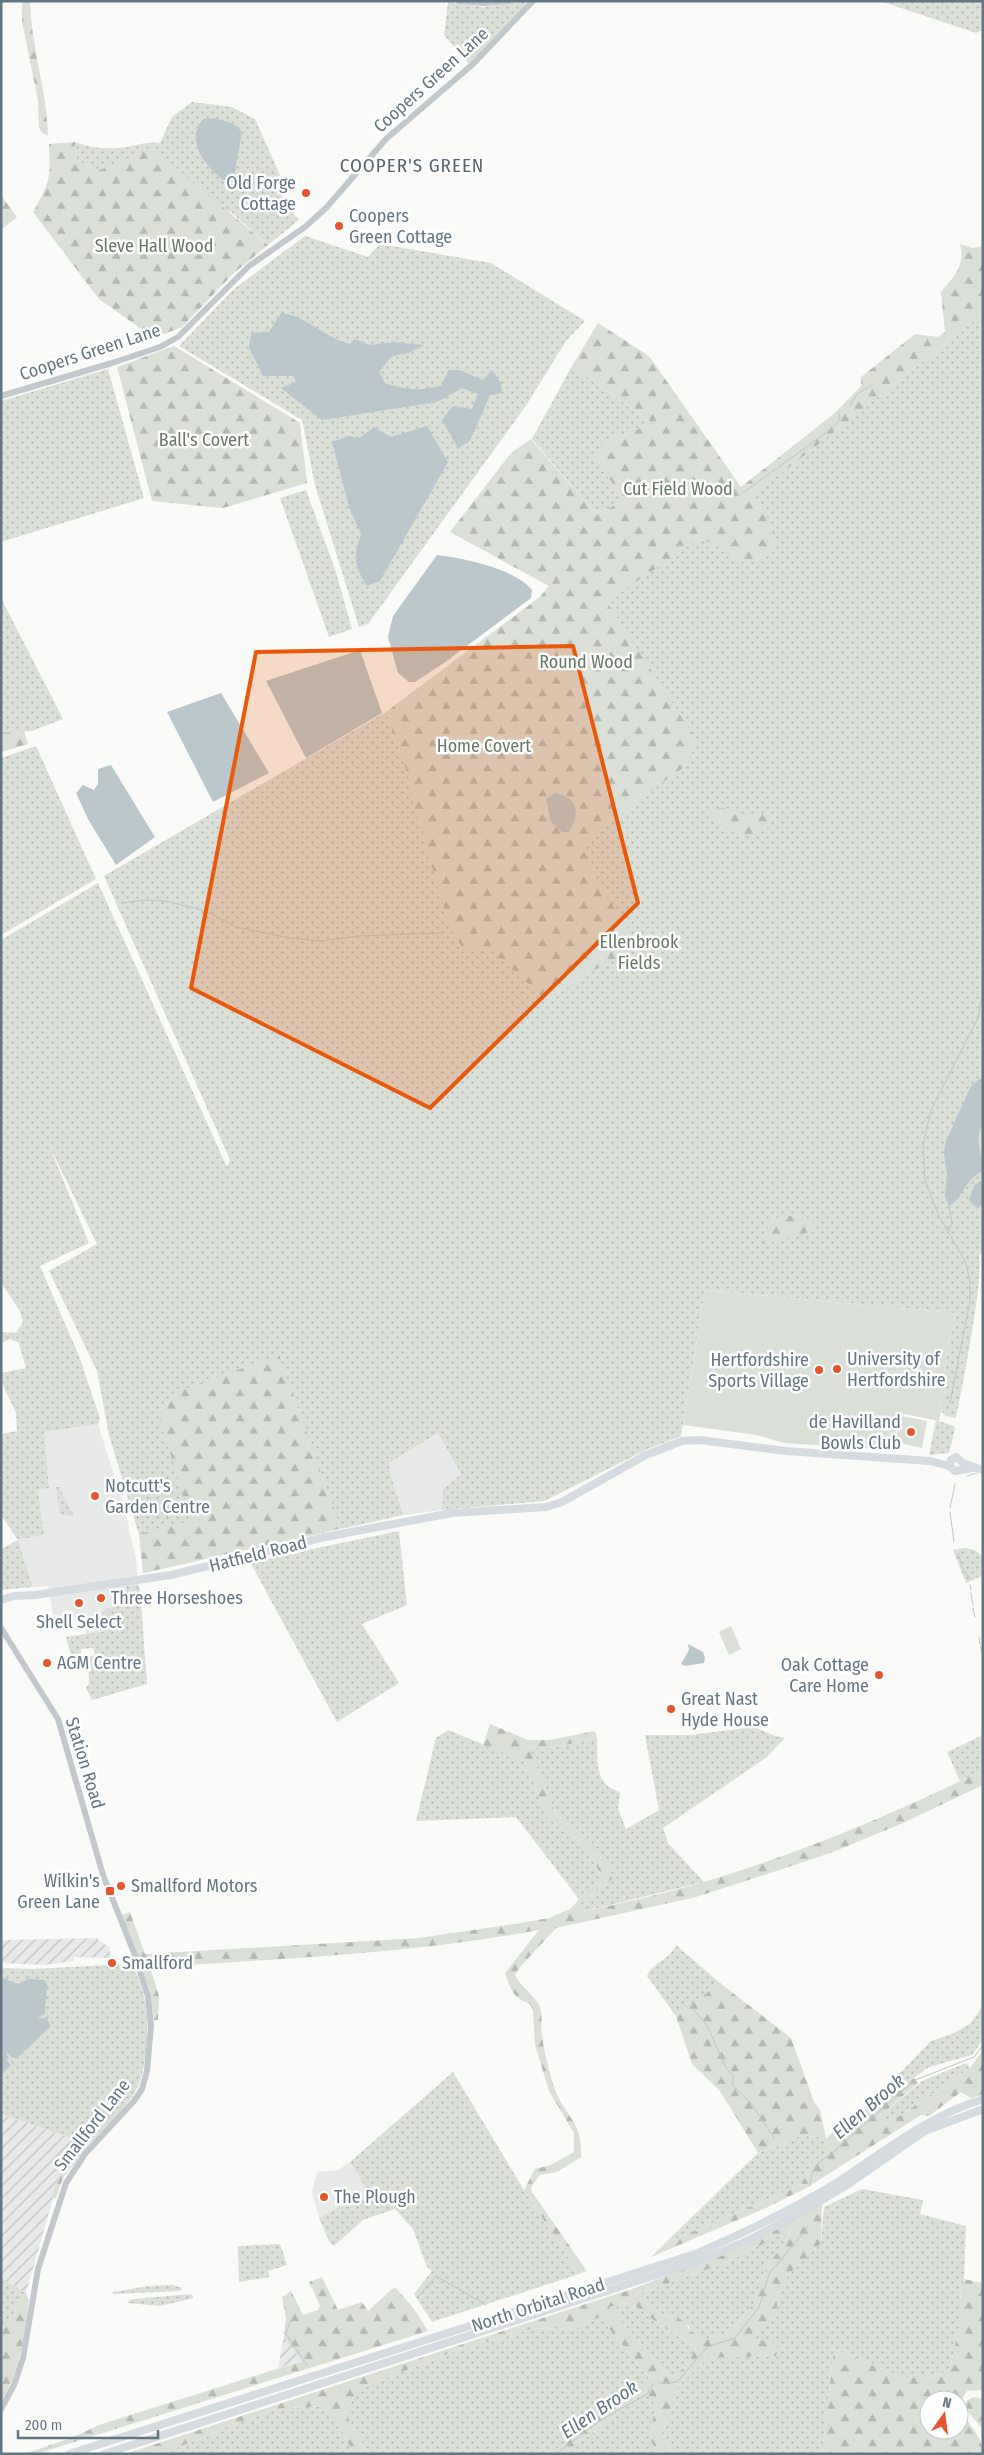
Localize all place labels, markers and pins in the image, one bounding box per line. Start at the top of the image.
place label: Old Forge Cottage [226,172,296,215]
marker: Old Forge Cottage [300,187,312,199]
place label: Coopers Green Cottage [349,205,452,248]
marker: Coopers Green Cottage [333,220,345,232]
place label: University of Hertfordshire [847,1348,946,1391]
place label: Hertfordshire Sports Village [708,1349,809,1392]
marker: University of Hertfordshire [831,1363,843,1375]
marker: Hertfordshire Sports Village [813,1364,825,1376]
place label: de Havilland Bowls Club [809,1411,901,1454]
marker: de Havilland Bowls Club [905,1426,917,1438]
place label: Notcutt's Garden Centre [105,1475,210,1518]
marker: Notcutt's Garden Centre [89,1490,101,1502]
place label: Three Horseshoes [111,1587,243,1609]
marker: Three Horseshoes [95,1592,107,1604]
marker: Shell Select [73,1597,85,1609]
place label: Shell Select [36,1611,122,1633]
place label: AGM Centre [57,1652,141,1674]
place label: Oak Cottage Care Home [781,1654,869,1697]
marker: AGM Centre [41,1657,53,1669]
marker: Oak Cottage Care Home [873,1669,885,1681]
place label: Great Nast Hyde House [681,1688,769,1731]
marker: Great Nast Hyde House [665,1703,677,1715]
place label: Wilkin's Green Lane [17,1870,100,1913]
place label: Smallford Motors [131,1875,258,1897]
marker: Smallford Motors [115,1880,127,1892]
marker: Wilkin's Green Lane [104,1885,116,1897]
place label: Smallford [122,1952,193,1974]
marker: Smallford [106,1957,118,1969]
place label: The Plough [334,2186,416,2208]
marker: The Plough [318,2191,330,2203]

